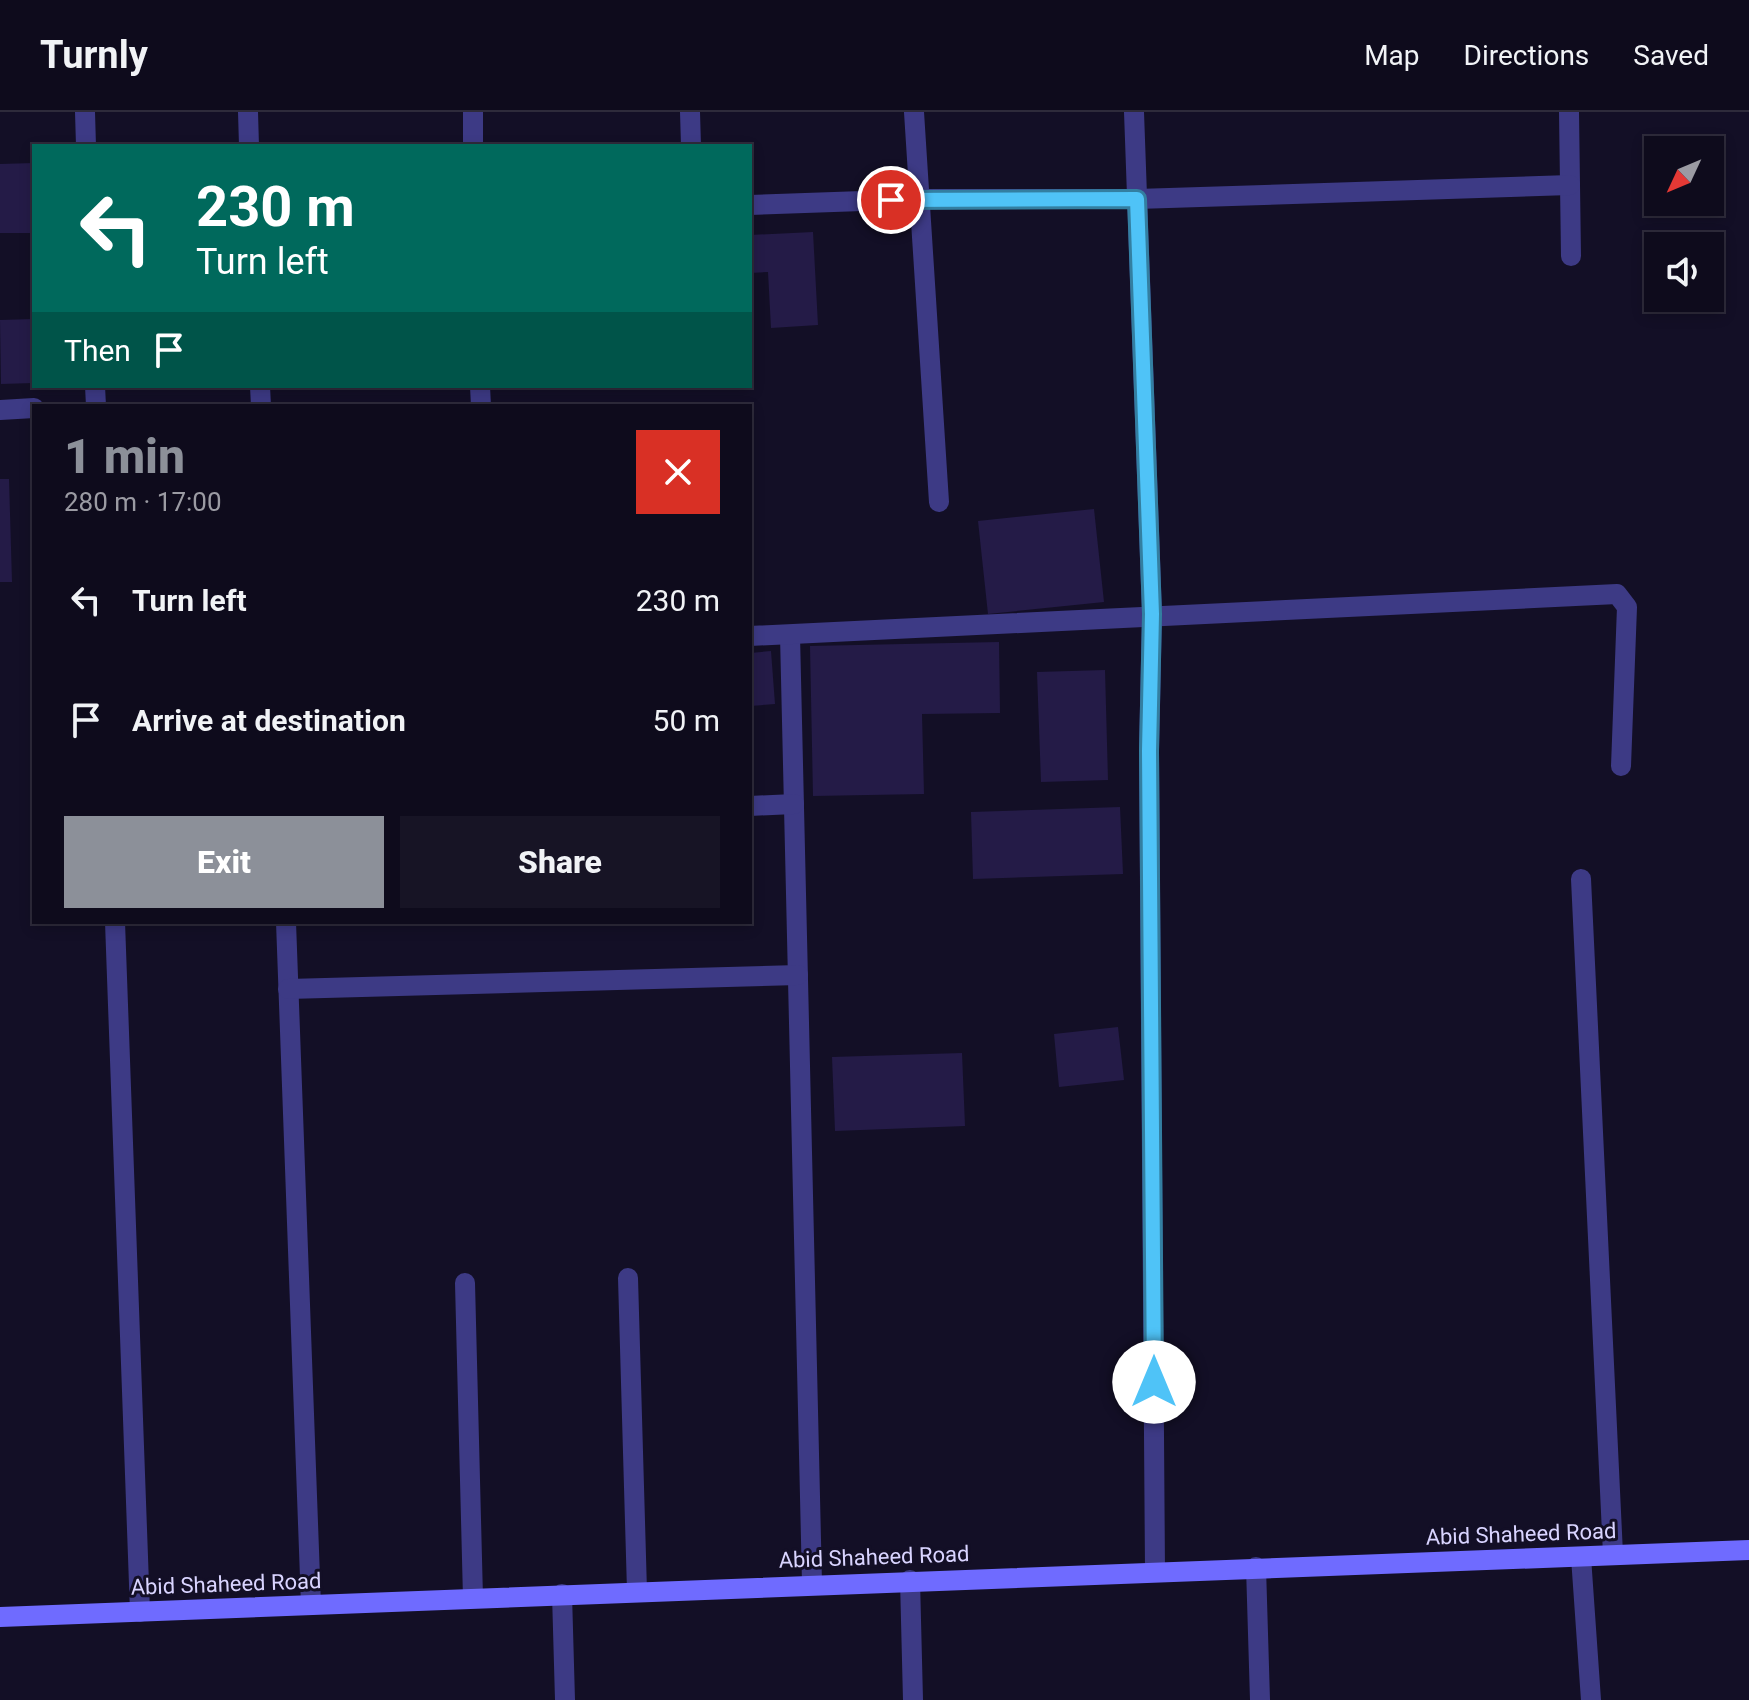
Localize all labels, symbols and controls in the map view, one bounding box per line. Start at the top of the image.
text: Turnly [40,33,148,77]
text: Map [1364,39,1420,72]
text: Directions [1464,39,1589,72]
text: Saved [1633,39,1709,72]
north arrow [1644,136,1724,216]
map controls [1644,136,1724,312]
pin [857,166,925,234]
text: 230 m [196,174,355,240]
icon: left [64,176,168,280]
icon: arrive [869,178,913,222]
button: sound [1644,232,1724,312]
text: Turn left [196,241,329,283]
icon: arrive [147,328,191,372]
text: Then [64,333,131,368]
text: 1 min [64,428,185,485]
button: close [636,430,720,514]
text: 280 m · 17:00 [64,487,222,517]
icon: left [64,578,108,622]
text: Turn left [132,583,247,618]
text: 230 m [636,583,720,618]
icon: arrive [64,698,108,742]
text: Arrive at destination [132,703,406,738]
text: 50 m [653,703,720,738]
button: Exit [64,816,384,908]
button: Share [400,816,720,908]
position arrow [1112,1340,1196,1424]
street label: Abid Shaheed Road [1425,1518,1617,1550]
street label: Abid Shaheed Road [778,1541,970,1573]
street label: Abid Shaheed Road [130,1568,322,1600]

